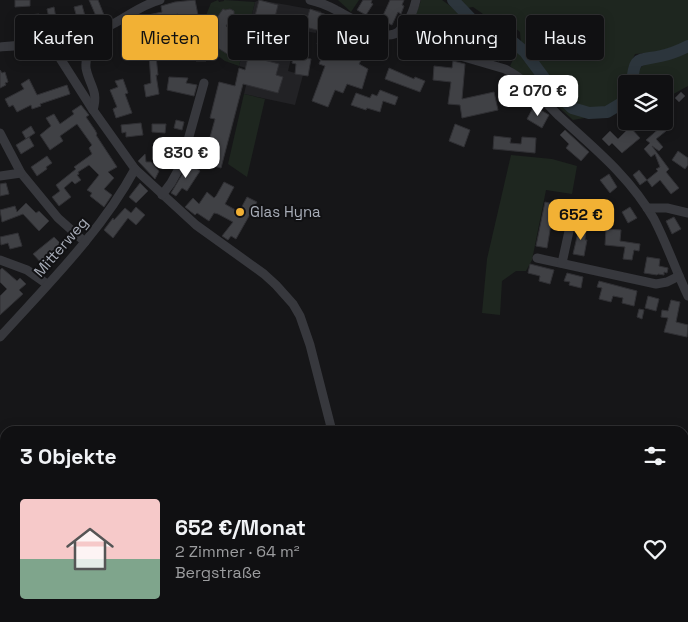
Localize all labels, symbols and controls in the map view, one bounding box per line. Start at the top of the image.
chip: Kaufen [15,15,112,60]
chip: Mieten [122,15,218,60]
chip: Filter [228,15,308,60]
chip: Neu [318,15,388,60]
chip: Wohnung [398,15,516,60]
chip: Haus [526,15,604,60]
pin: 2 070 € [492,74,584,117]
map controls [618,75,673,130]
button: layers [618,75,673,130]
text: 2 070 € [509,80,567,101]
pin: 830 € [151,136,221,179]
text: 830 € [164,142,208,163]
pin: 652 € [546,198,616,241]
place label: Glas Hyna [250,202,321,221]
text: 652 € [559,204,603,225]
marker: Glas Hyna [234,206,246,218]
street label: Mitterweg [29,213,92,281]
icon: filters [641,442,669,470]
text: 3 Objekte [20,443,117,470]
text: 652 €/Monat [175,514,306,541]
icon: home [60,519,120,579]
icon: heart [641,535,669,563]
text: 2 Zimmer · 64 m² [175,541,300,562]
text: Bergstraße [175,562,261,583]

